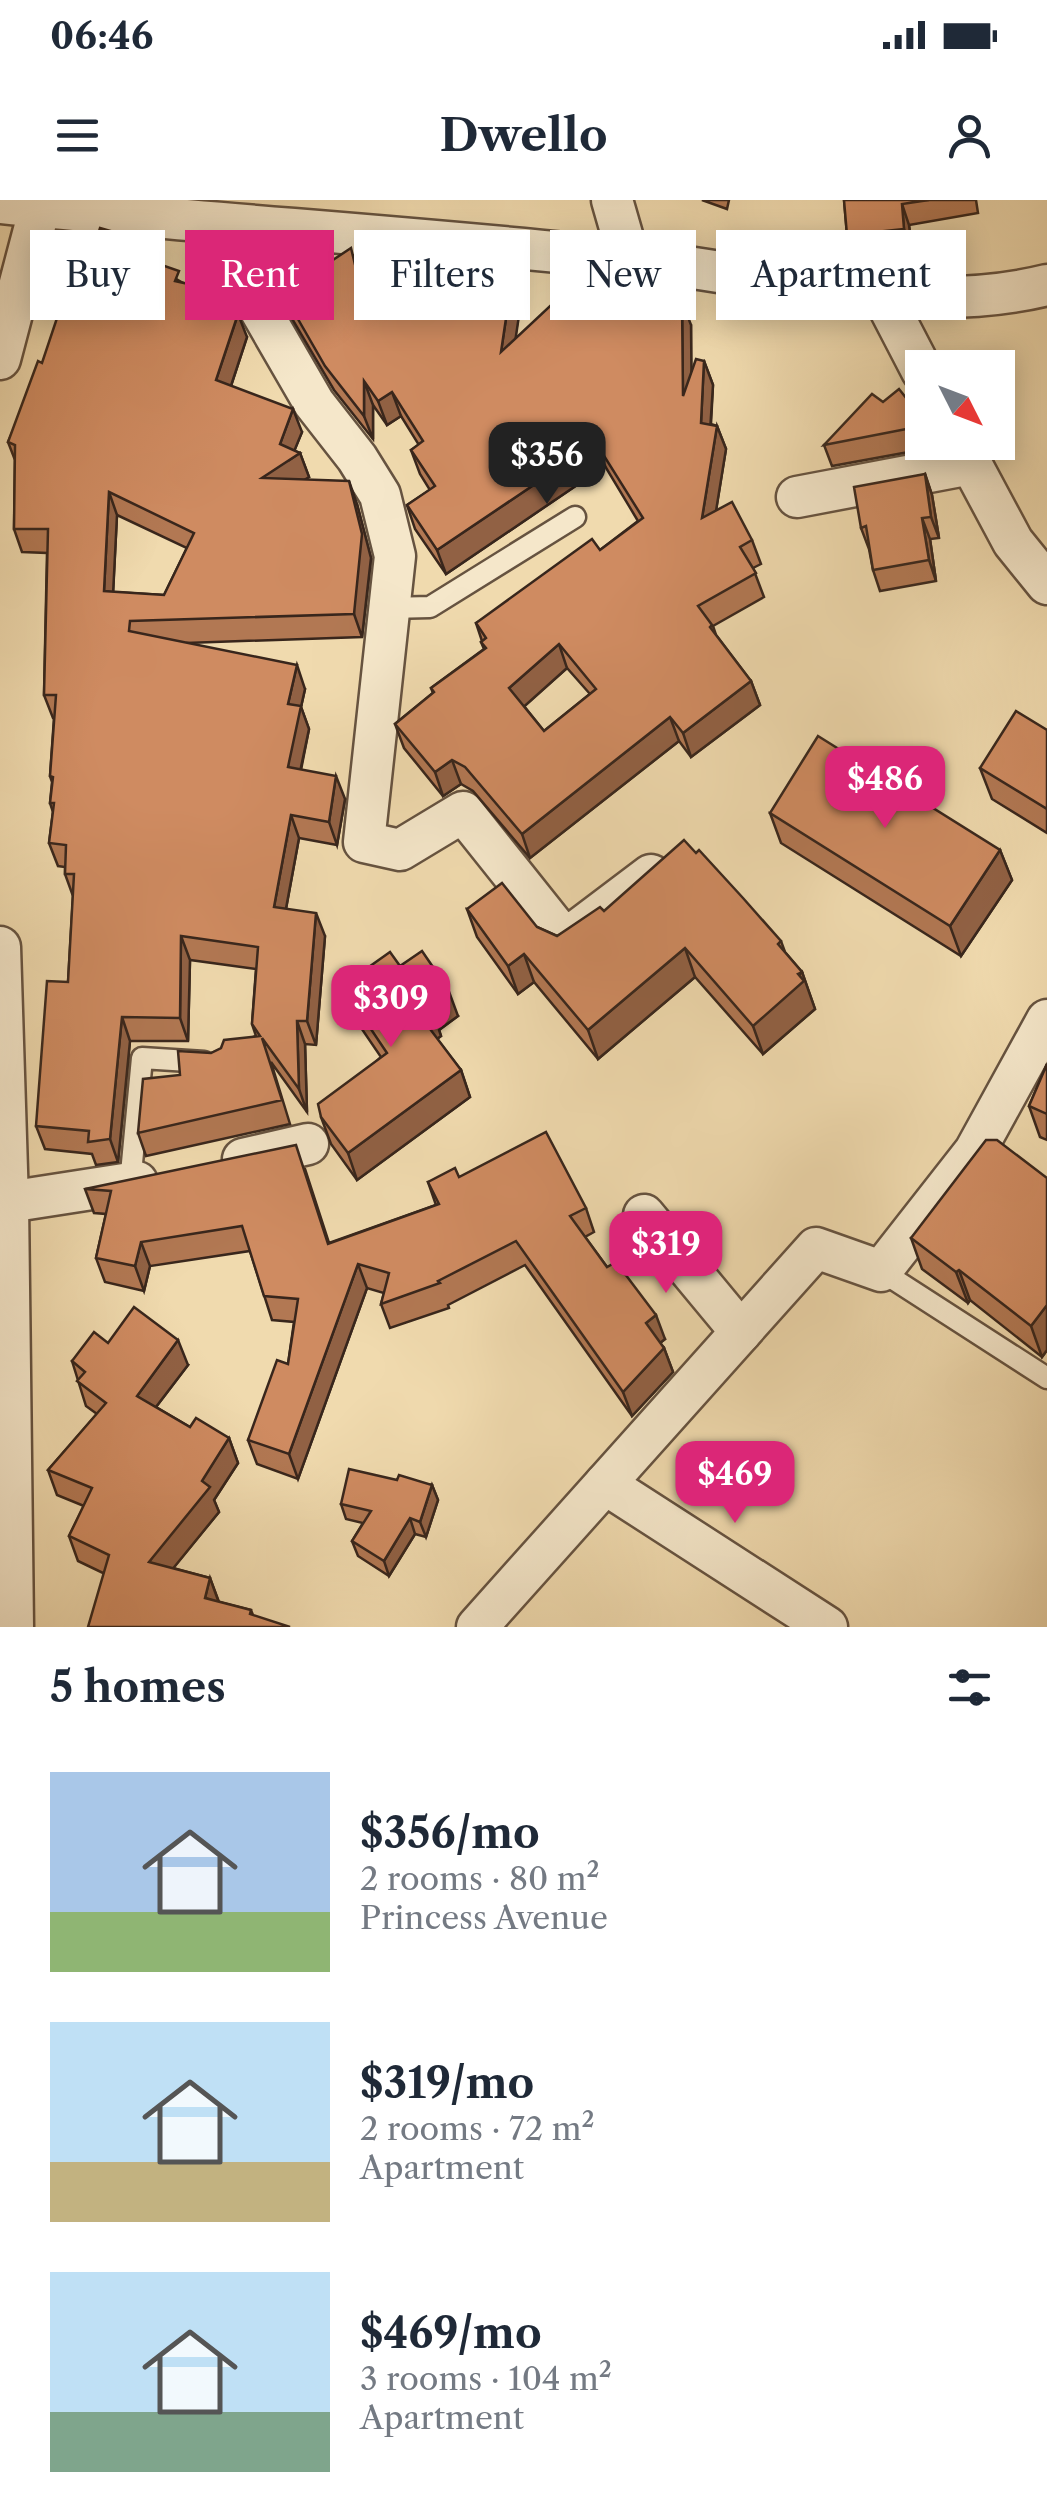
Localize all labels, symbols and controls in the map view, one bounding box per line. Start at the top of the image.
text: 06:46 [50,12,153,59]
text: Dwello [439,107,608,163]
icon: menu [50,108,105,163]
icon: person [942,108,997,163]
chip: Buy [30,230,165,320]
chip: Rent [185,230,334,320]
chip: Filters [354,230,530,320]
chip: New [550,230,696,320]
chip: Apartment [716,230,966,320]
north arrow [905,350,1015,460]
map controls [905,350,1015,460]
pin: $356 [488,422,606,507]
text: $356 [511,435,583,474]
pin: $486 [826,746,944,831]
text: $486 [847,759,923,798]
pin: $309 [332,965,450,1050]
text: $309 [353,978,429,1017]
pin: $319 [607,1211,725,1296]
text: $319 [631,1224,701,1263]
pin: $469 [676,1441,794,1526]
text: $469 [697,1454,773,1493]
icon: filters [942,1660,997,1715]
text: 5 homes [50,1661,226,1713]
text: $356/mo [360,1807,540,1859]
icon: home [130,1812,250,1932]
text: 2 rooms · 80 m² [360,1859,600,1898]
text: Princess Avenue [360,1898,608,1937]
text: $319/mo [360,2057,534,2109]
icon: home [130,2062,250,2182]
text: 2 rooms · 72 m² [360,2109,595,2148]
text: Apartment [360,2148,524,2187]
text: $469/mo [360,2307,542,2359]
icon: home [130,2312,250,2432]
text: 3 rooms · 104 m² [360,2359,612,2398]
text: Apartment [360,2398,524,2437]

